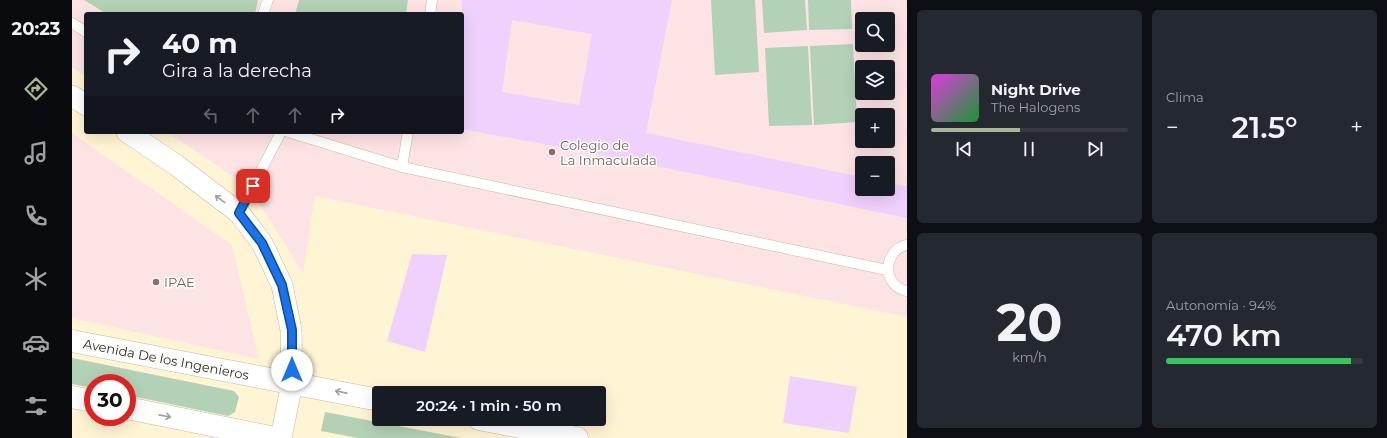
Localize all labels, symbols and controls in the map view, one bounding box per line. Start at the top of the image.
map controls [855,12,895,196]
button: search [855,12,895,52]
text: 20:23 [12,18,60,40]
text: 40 m [162,26,238,60]
icon: right [96,28,148,80]
text: Gira a la derecha [162,60,312,82]
button: layers [855,60,895,100]
icon: directions [22,75,50,103]
text: Night Drive [991,80,1081,99]
text: Clima [1166,89,1204,105]
text: The Halogens [991,99,1080,115]
icon: left [200,104,222,126]
icon: ahead [242,104,264,126]
icon: ahead [284,104,306,126]
icon: right [326,104,348,126]
button: + [855,108,895,148]
text: 21.5° [1231,109,1298,146]
text: − [1166,114,1179,141]
text: + [1350,114,1363,141]
place label: Colegio de La Inmaculada [560,137,657,168]
icon: previous [953,138,975,160]
icon: pause [1018,138,1040,160]
icon: next [1084,138,1106,160]
icon: music [22,139,50,167]
marker: Colegio de La Inmaculada [547,147,557,157]
button: − [855,156,895,196]
pin [236,169,270,203]
icon: arrive [242,175,264,197]
one-way arrow [215,194,226,203]
icon: phone [22,202,50,230]
icon: climate [22,265,50,293]
place label: IPAE [164,274,195,290]
marker: IPAE [151,277,161,287]
text: 20 [997,291,1063,354]
text: Autonomía · 94% [1166,297,1276,313]
text: 470 km [1166,317,1282,354]
icon: car [22,329,50,357]
street label: Avenida De los Ingenieros [82,335,251,383]
position arrow [271,349,313,391]
text: km/h [1012,349,1047,365]
speed limit sign: 30 [84,374,136,426]
one-way arrow [335,388,348,396]
icon: filters [22,392,50,420]
text: 20:24 · 1 min · 50 m [416,396,562,415]
one-way arrow [158,412,171,420]

